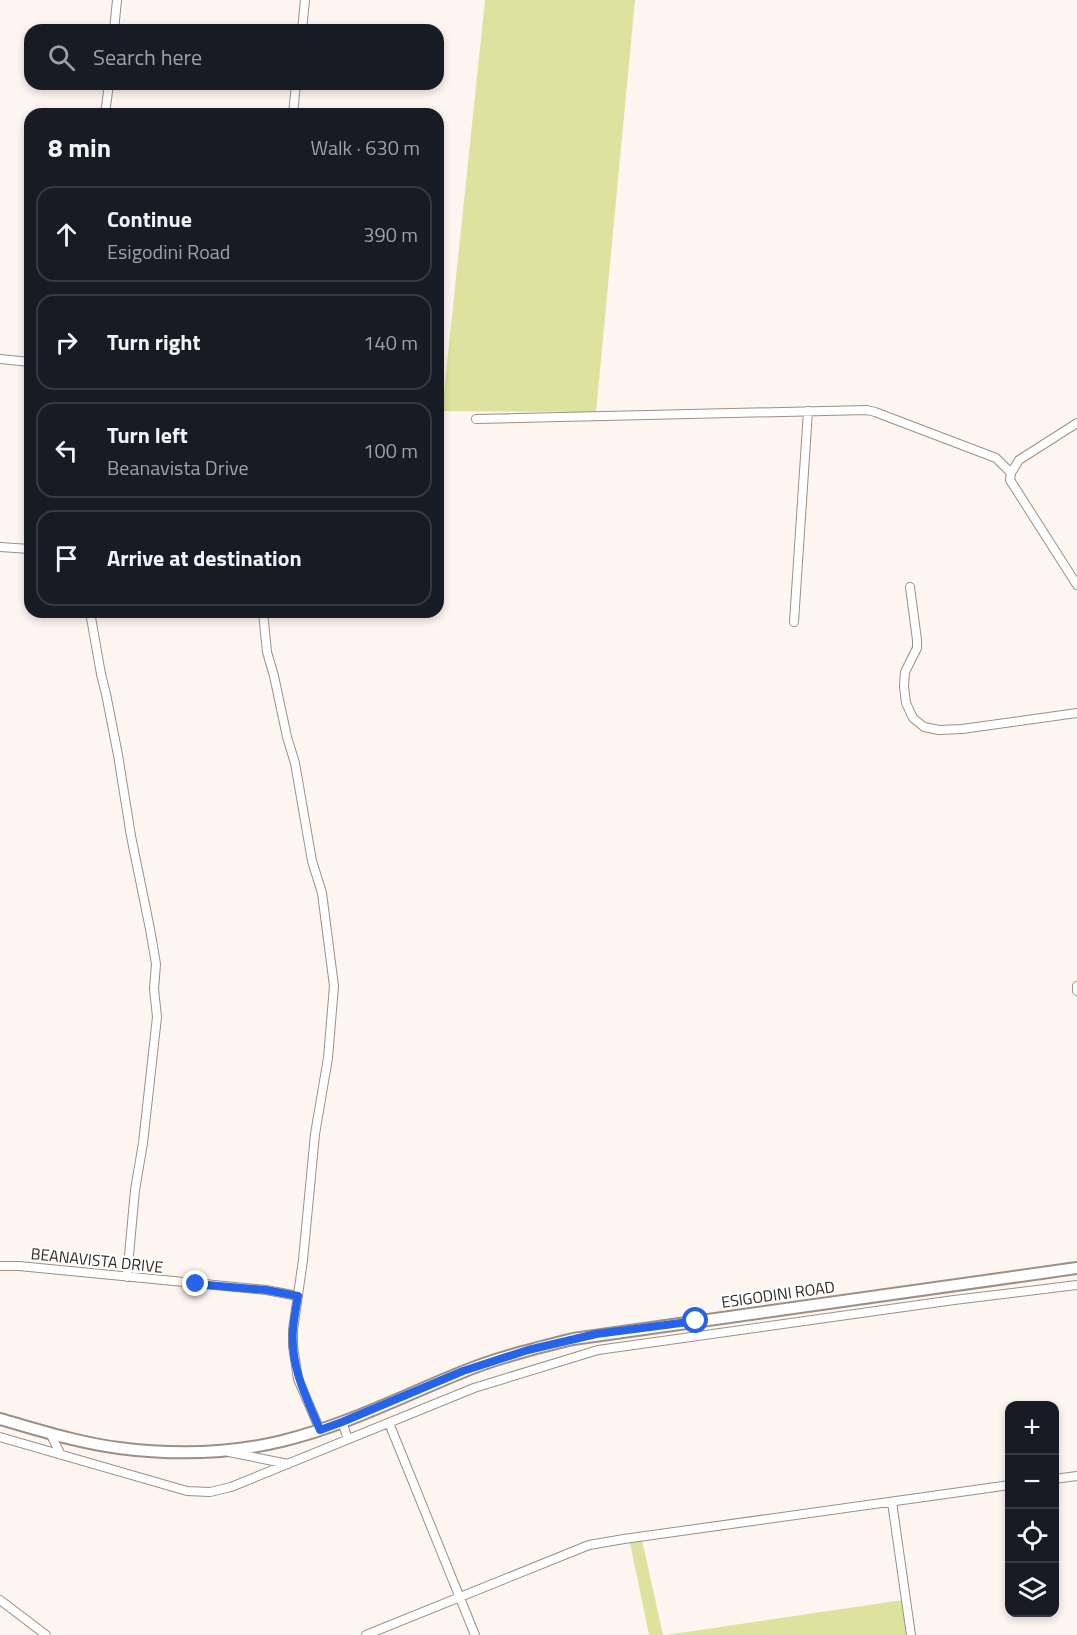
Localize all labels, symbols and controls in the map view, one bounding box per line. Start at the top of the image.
search box [24,24,444,90]
text: Search here [93,40,202,74]
icon: search [45,41,78,74]
text: 8 min [48,128,111,167]
text: Walk · 630 m [311,132,420,163]
text: Continue [107,202,192,236]
icon: ahead [50,218,83,251]
text: 390 m [363,219,418,250]
text: Esigodini Road [107,236,230,267]
text: Turn right [107,325,201,359]
icon: right [50,326,83,359]
text: 140 m [363,327,418,358]
text: Turn left [107,418,188,452]
icon: left [50,434,83,467]
text: 100 m [363,435,418,466]
text: Beanavista Drive [107,452,249,483]
text: Arrive at destination [107,541,302,575]
icon: arrive [50,542,83,575]
street label: BEANAVISTA DRIVE [30,1241,165,1279]
route end [182,1270,208,1296]
street label: ESIGODINI ROAD [720,1274,836,1314]
route start [682,1307,708,1333]
map controls [1005,1401,1059,1617]
button: + [1005,1401,1059,1455]
button: − [1005,1455,1059,1509]
button: locate [1005,1509,1059,1563]
button: layers [1005,1563,1059,1617]

